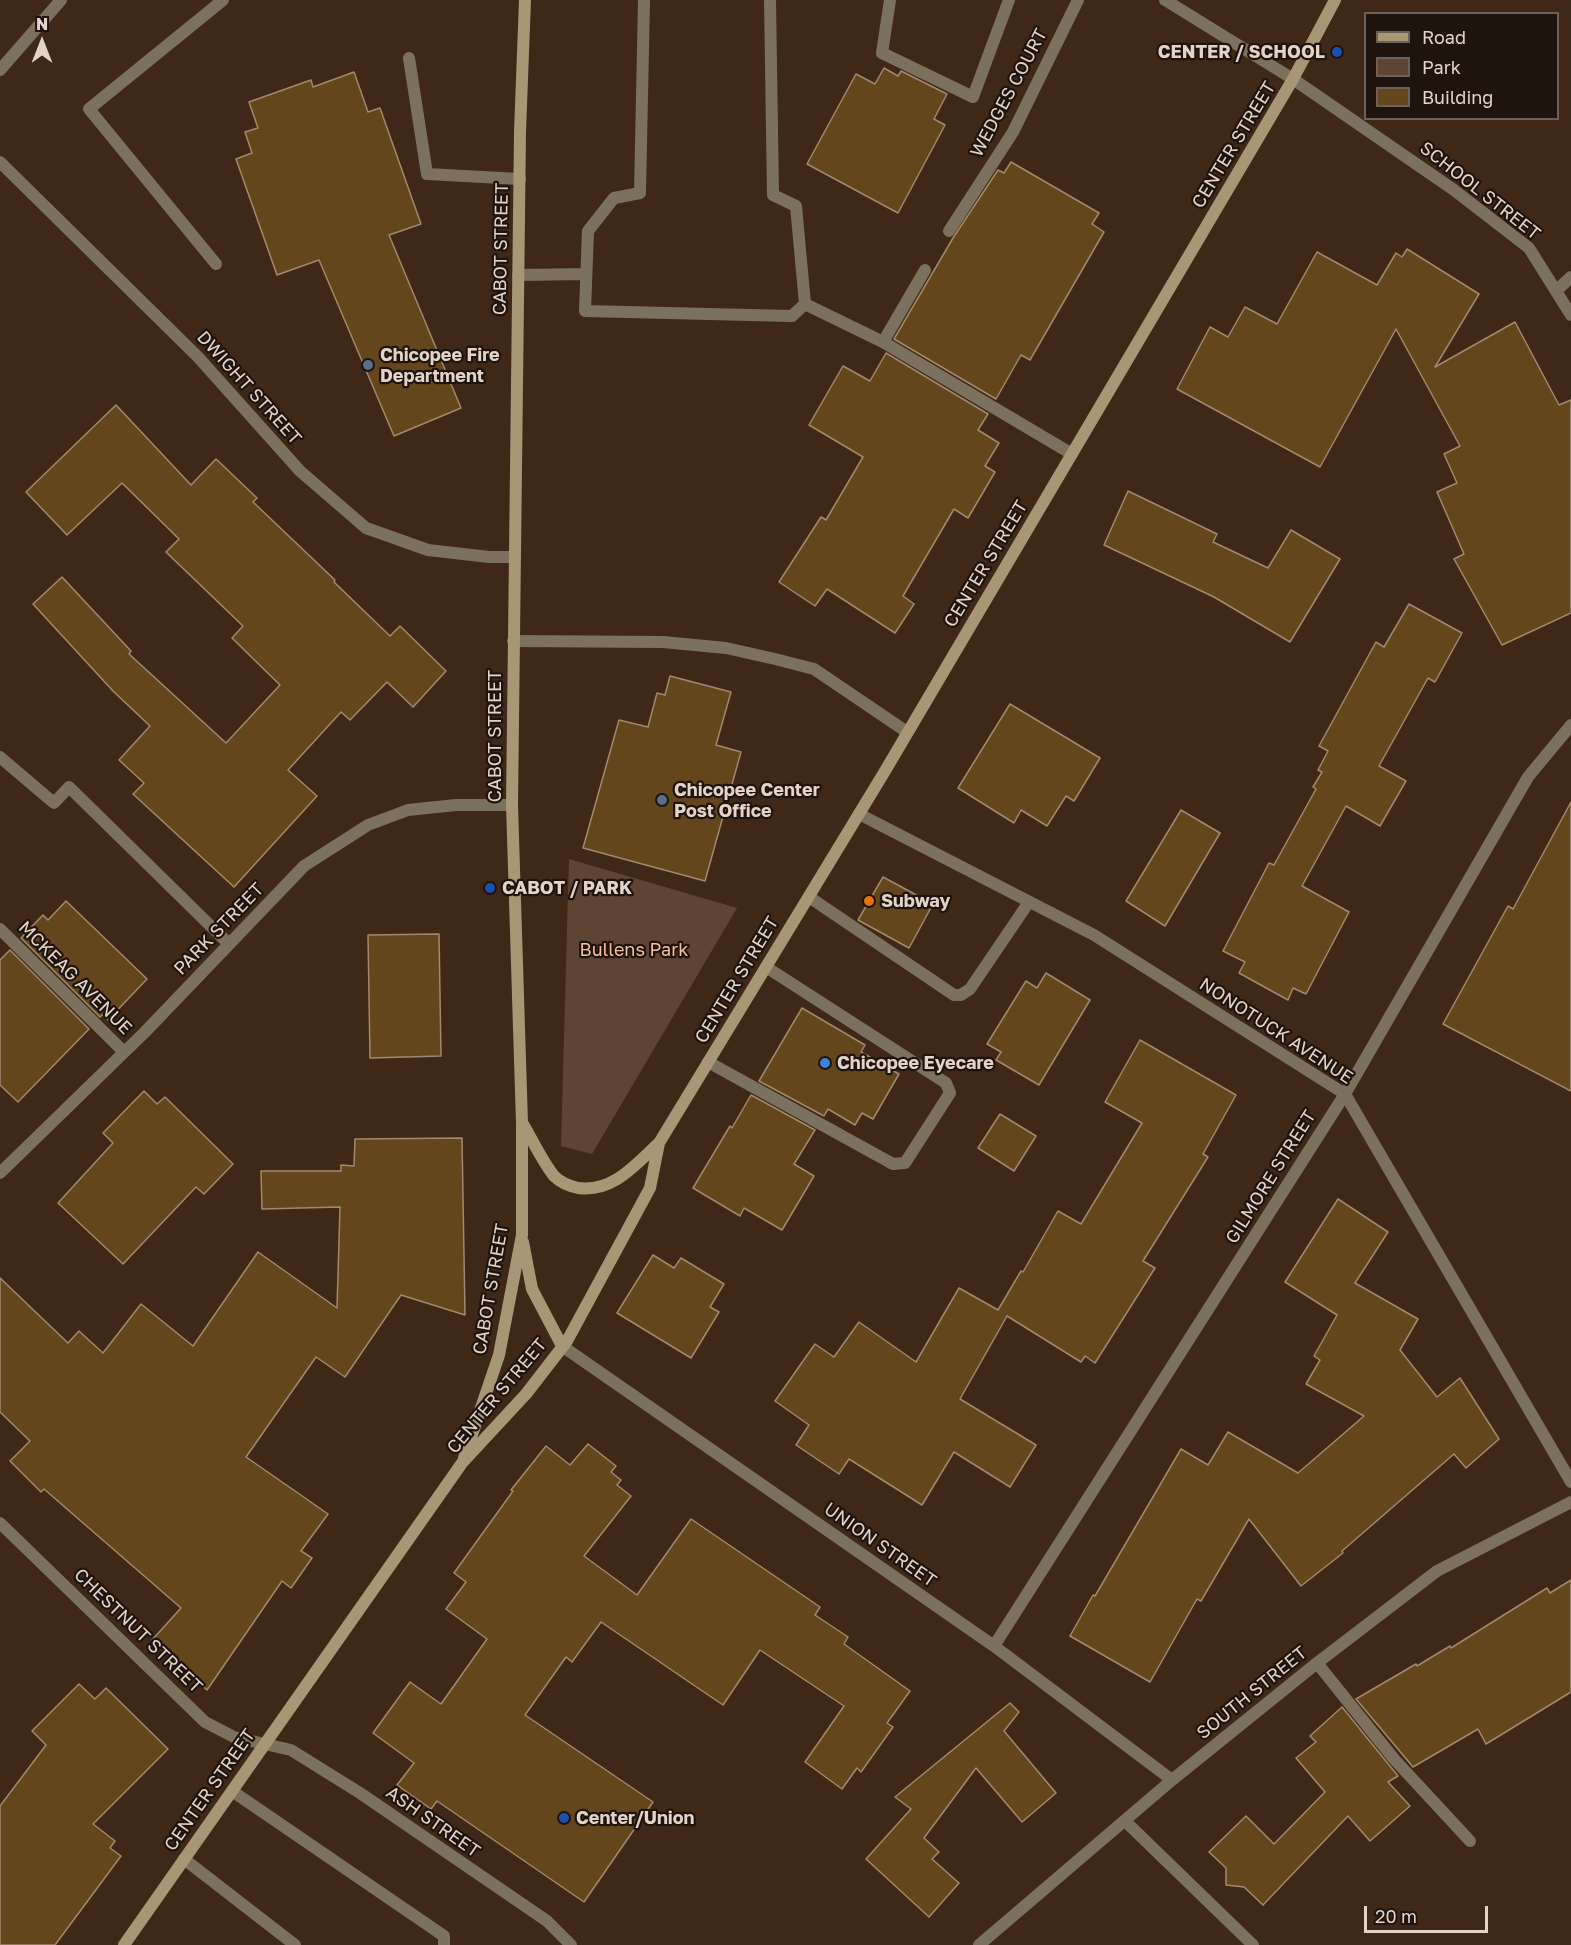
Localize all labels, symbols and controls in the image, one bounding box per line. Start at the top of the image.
north arrow [12,12,72,72]
legend [1364,12,1559,120]
text: N [36,14,48,34]
street label: WEDGES COURT [966,25,1052,161]
text: Road [1422,26,1466,48]
place label: CENTER / SCHOOL [1158,41,1325,63]
marker: CENTER / SCHOOL [1330,45,1344,59]
text: Park [1422,56,1461,78]
street label: CENTER STREET [1188,78,1280,212]
text: Building [1422,86,1493,108]
street label: SCHOOL STREET [1415,137,1545,245]
street label: CABOT STREET [489,183,513,315]
street label: DWIGHT STREET [192,327,306,449]
place label: Chicopee Fire Department [380,344,500,386]
marker: Chicopee Fire Department [361,358,375,372]
street label: CENTER STREET [940,497,1032,631]
street label: CABOT STREET [484,670,506,802]
place label: Chicopee Center Post Office [674,779,820,822]
marker: Chicopee Center Post Office [655,793,669,807]
place label: CABOT / PARK [502,877,632,899]
street label: PARK STREET [170,878,268,980]
marker: CABOT / PARK [483,881,497,895]
place label: Subway [881,890,950,912]
marker: Subway [862,894,876,908]
street label: CENTER STREET [691,913,783,1047]
street label: MCKEAG AVENUE [14,917,136,1039]
park label: Bullens Park [580,939,688,961]
street label: NONOTUCK AVENUE [1195,973,1357,1089]
place label: Chicopee Eyecare [837,1052,994,1074]
marker: Chicopee Eyecare [818,1056,832,1070]
street label: GILMORE STREET [1221,1106,1321,1248]
street label: CABOT STREET [469,1222,513,1356]
street label: CENTER STREET [443,1334,551,1458]
street label: UNION STREET [820,1498,940,1592]
street label: CHESTNUT STREET [69,1564,207,1698]
street label: SOUTH STREET [1193,1642,1311,1744]
street label: CENTER STREET [160,1725,260,1855]
street label: ASH STREET [382,1782,484,1862]
place label: Center/Union [576,1807,694,1829]
marker: Center/Union [557,1811,571,1825]
scale bar [1367,1894,1492,1932]
text: 20 m [1375,1905,1417,1927]

